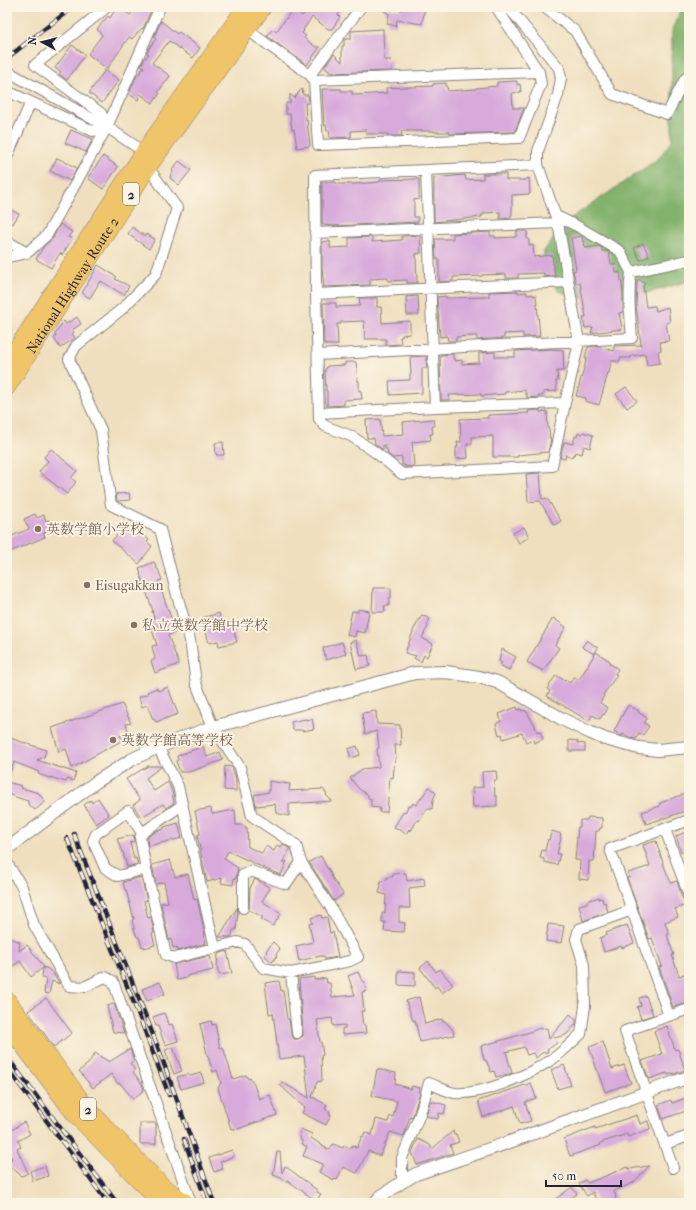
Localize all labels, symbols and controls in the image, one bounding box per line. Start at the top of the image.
north arrow [22,22,62,62]
text: N [26,35,40,46]
road number: 2 [123,183,139,205]
street label: National Highway Route 2 [23,214,123,357]
place label: 英数学館小学校 [46,521,144,538]
marker: 英数学館小学校 [33,524,43,534]
place label: Eisugakkan [95,577,164,594]
marker: Eisugakkan [82,580,92,590]
place label: 私立英数学館中学校 [142,617,268,634]
marker: 私立英数学館中学校 [129,620,139,630]
place label: 英数学館高等学校 [121,732,233,749]
marker: 英数学館高等学校 [108,735,118,745]
road number: 2 [80,1098,96,1120]
scale bar [546,1162,621,1188]
text: 50 m [552,1169,576,1183]

